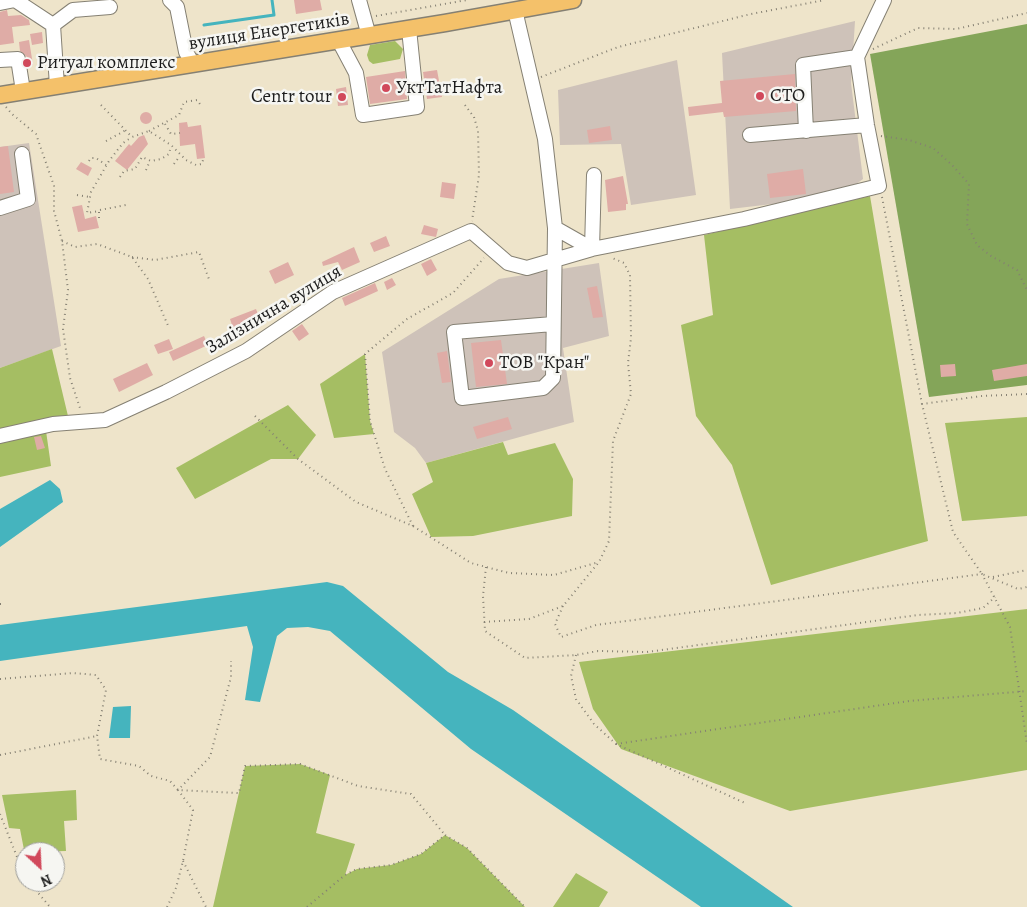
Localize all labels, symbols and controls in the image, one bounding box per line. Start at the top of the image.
street label: вулиця Енергетиків [187,8,351,56]
place label: Ритуал комплекс [37,52,176,74]
marker: Ритуал комплекс [21,57,33,69]
place label: УктТатНафта [396,77,503,99]
marker: УктТатНафта [380,82,392,94]
place label: СТО [770,85,805,107]
place label: Centr tour [251,86,332,108]
marker: СТО [754,90,766,102]
marker: Centr tour [336,91,348,103]
street label: Залізнична вулиця [202,260,346,360]
place label: ТОВ "Кран" [499,352,589,374]
marker: ТОВ "Кран" [483,357,495,369]
north arrow [15,842,65,892]
text: N [37,869,55,891]

